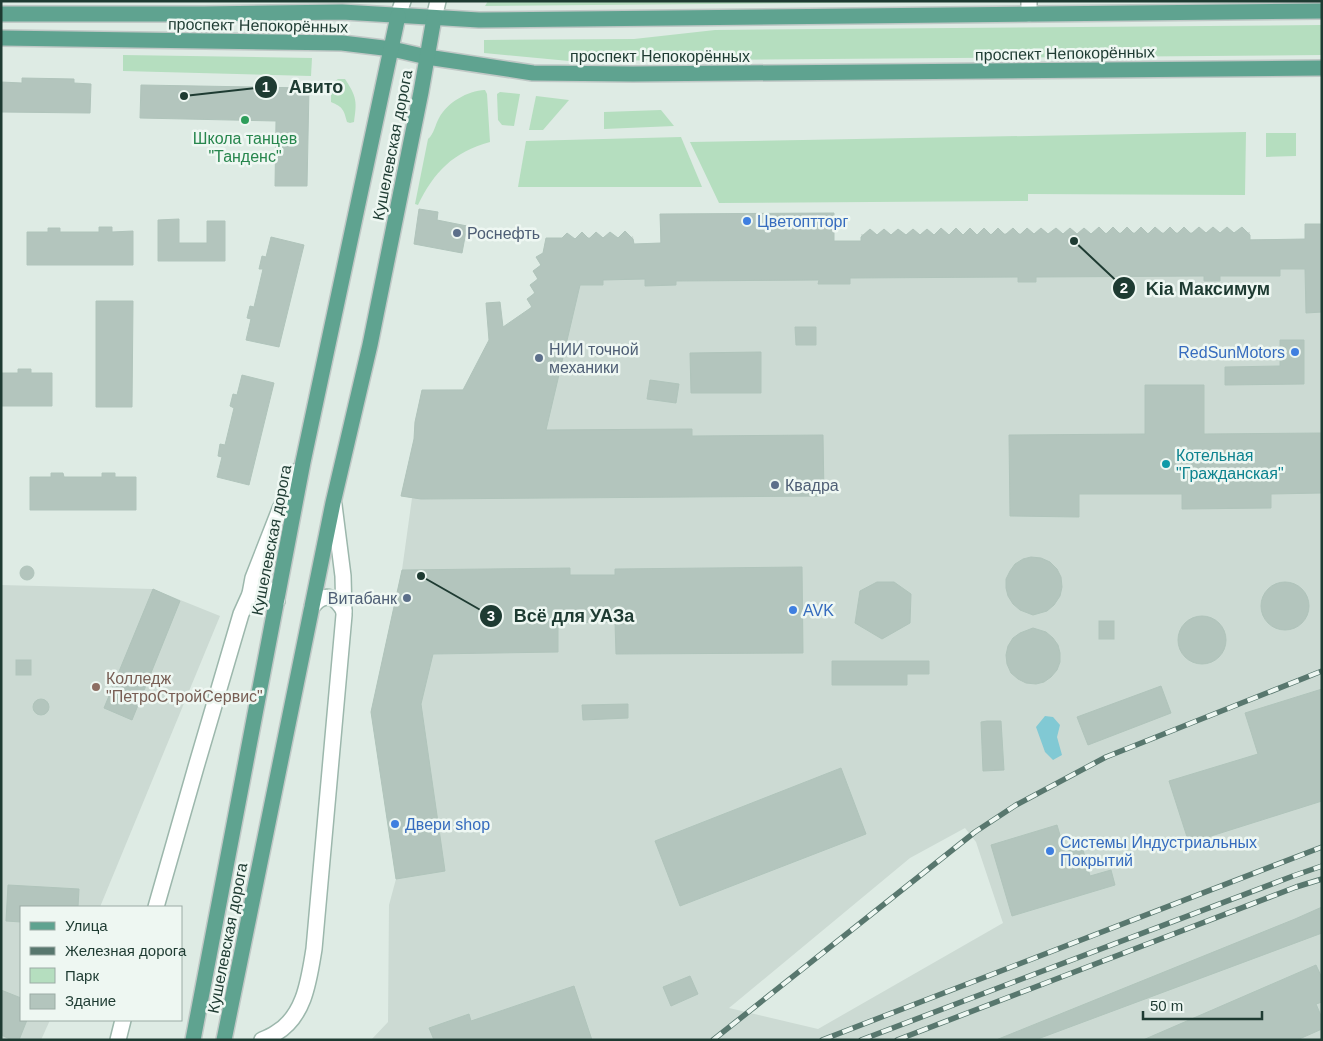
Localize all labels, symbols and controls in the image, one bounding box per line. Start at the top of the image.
street label: проспект Непокорённых [168,15,348,36]
street label: проспект Непокорённых [975,43,1155,64]
street label: проспект Непокорённых [570,48,750,65]
street label: Кушелевская дорога [370,68,415,222]
callout: Авито [253,70,353,103]
text: Авито [289,77,343,97]
text: 1 [262,78,270,95]
marker: Школа танцев "Танденс" [239,114,251,126]
place label: Школа танцев "Танденс" [193,130,297,165]
place label: Цветоптторг [757,213,849,230]
marker: Цветоптторг [741,215,753,227]
place label: Роснефть [467,225,540,242]
marker: Роснефть [451,227,463,239]
callout: Kia Максимум [1111,272,1280,305]
text: 2 [1120,279,1128,296]
text: Kia Максимум [1146,279,1270,299]
place label: НИИ точной механики [549,341,639,376]
place label: RedSunMotors [1178,344,1285,361]
marker: RedSunMotors [1289,346,1301,358]
marker: НИИ точной механики [533,352,545,364]
place label: Котельная "Гражданская" [1176,447,1284,482]
marker: Котельная "Гражданская" [1160,458,1172,470]
street label: Кушелевская дорога [249,463,294,617]
place label: Квадра [785,477,839,494]
marker: Квадра [769,479,781,491]
place label: Витабанк [328,590,398,607]
marker: Витабанк [401,592,413,604]
callout: Всё для УАЗа [479,599,644,632]
place label: AVK [803,602,834,619]
marker: AVK [787,604,799,616]
text: Всё для УАЗа [514,606,635,626]
text: 3 [487,607,495,624]
place label: Колледж "ПетроСтройСервис" [106,670,263,705]
marker: Колледж "ПетроСтройСервис" [90,681,102,693]
place label: Двери shop [405,816,490,833]
marker: Двери shop [389,818,401,830]
place label: Системы Индустриальных Покрытий [1060,834,1257,869]
marker: Системы Индустриальных Покрытий [1044,845,1056,857]
street label: Кушелевская дорога [205,861,250,1015]
legend [20,906,182,1021]
text: Улица [65,917,108,934]
text: Железная дорога [65,942,187,959]
text: Парк [65,967,99,984]
scale bar [1143,988,1262,1020]
text: Здание [65,992,116,1009]
text: 50 m [1150,997,1183,1014]

